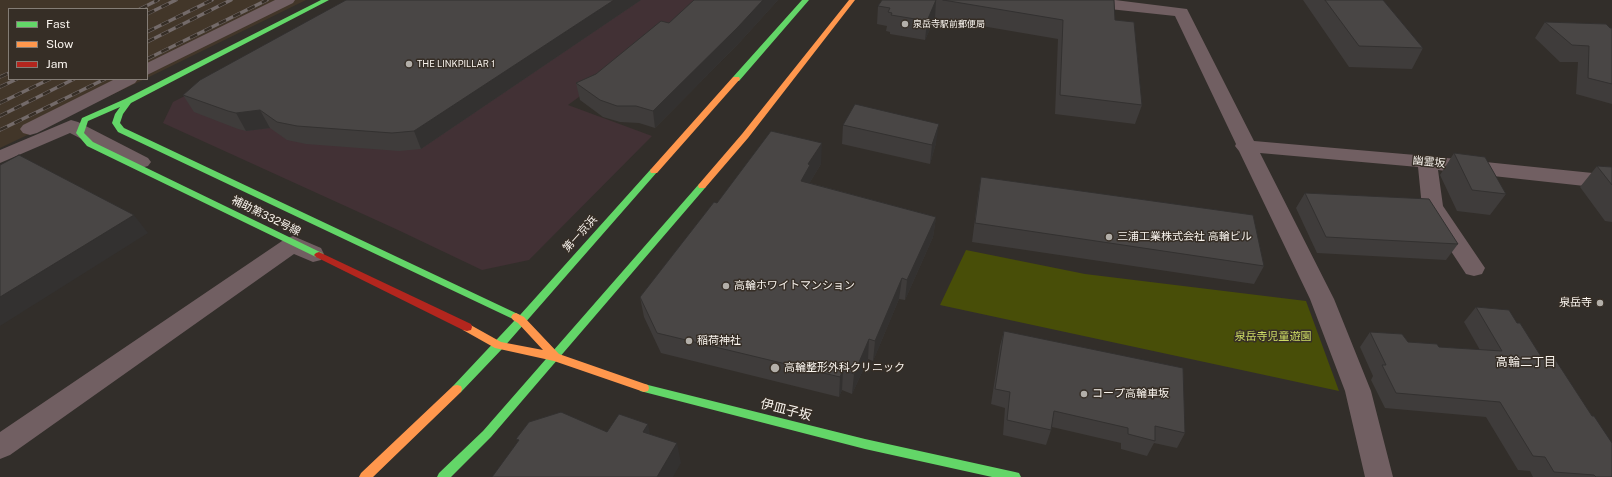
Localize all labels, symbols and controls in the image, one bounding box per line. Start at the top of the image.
legend [8,8,148,80]
text: Fast [46,17,70,31]
marker: 泉岳寺駅前郵便局 [900,19,910,29]
place label: 泉岳寺駅前郵便局 [913,19,985,29]
text: Slow [46,37,73,51]
text: Jam [46,57,68,71]
marker: THE LINKPILLAR 1 [404,59,414,69]
place label: THE LINKPILLAR 1 [417,59,495,69]
street label: 幽霊坂 [1412,154,1446,170]
street label: 補助第332号線 [229,194,303,238]
street label: 第一京浜 [560,213,600,255]
place label: 三浦工業株式会社 高輪ビル [1117,230,1252,244]
marker: 三浦工業株式会社 高輪ビル [1104,232,1114,242]
place label: 高輪ホワイトマンション [734,279,855,293]
marker: 高輪ホワイトマンション [721,281,731,291]
place label: 泉岳寺 [1559,296,1592,310]
marker: 泉岳寺 [1595,298,1605,308]
park label: 泉岳寺児童遊園 [1235,330,1311,344]
place label: 稲荷神社 [697,334,741,348]
marker: 稲荷神社 [684,336,694,346]
district label: 高輪二丁目 [1496,355,1556,369]
place label: 高輪整形外科クリニック [784,361,905,375]
marker: 高輪整形外科クリニック [769,362,781,374]
place label: コープ高輪車坂 [1092,387,1169,401]
marker: コープ高輪車坂 [1079,389,1089,399]
street label: 伊皿子坂 [759,396,813,424]

